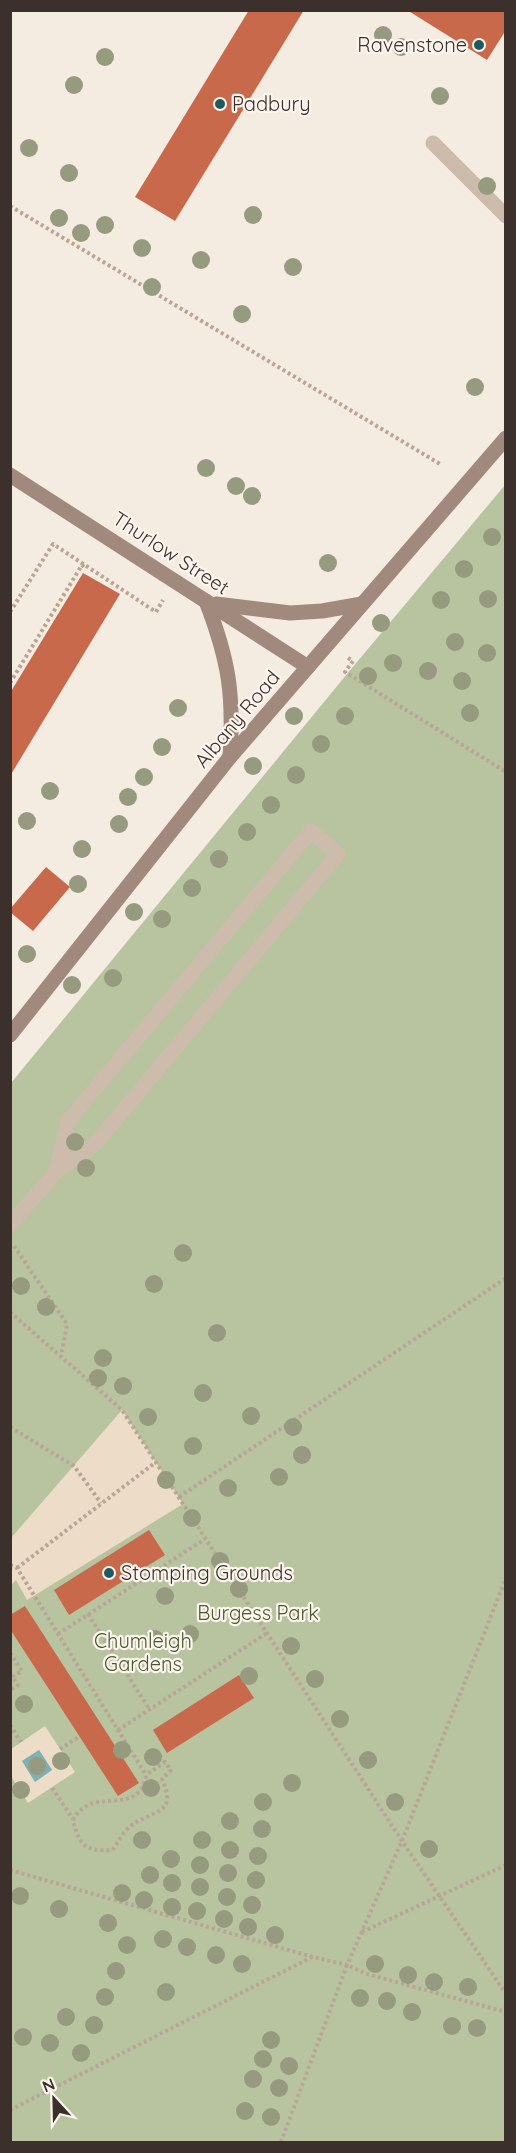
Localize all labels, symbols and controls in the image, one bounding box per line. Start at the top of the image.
place label: Ravenstone [357,32,467,57]
marker: Ravenstone [472,38,486,52]
place label: Padbury [232,91,311,116]
marker: Padbury [213,97,227,111]
street label: Thurlow Street [108,506,235,600]
street label: Albany Road [189,665,285,773]
place label: Stomping Grounds [121,1560,293,1585]
marker: Stomping Grounds [102,1566,116,1580]
park label: Burgess Park [197,1600,319,1625]
park label: Chumleigh Gardens [94,1628,192,1676]
north arrow [24,2069,84,2129]
text: N [39,2074,58,2097]

